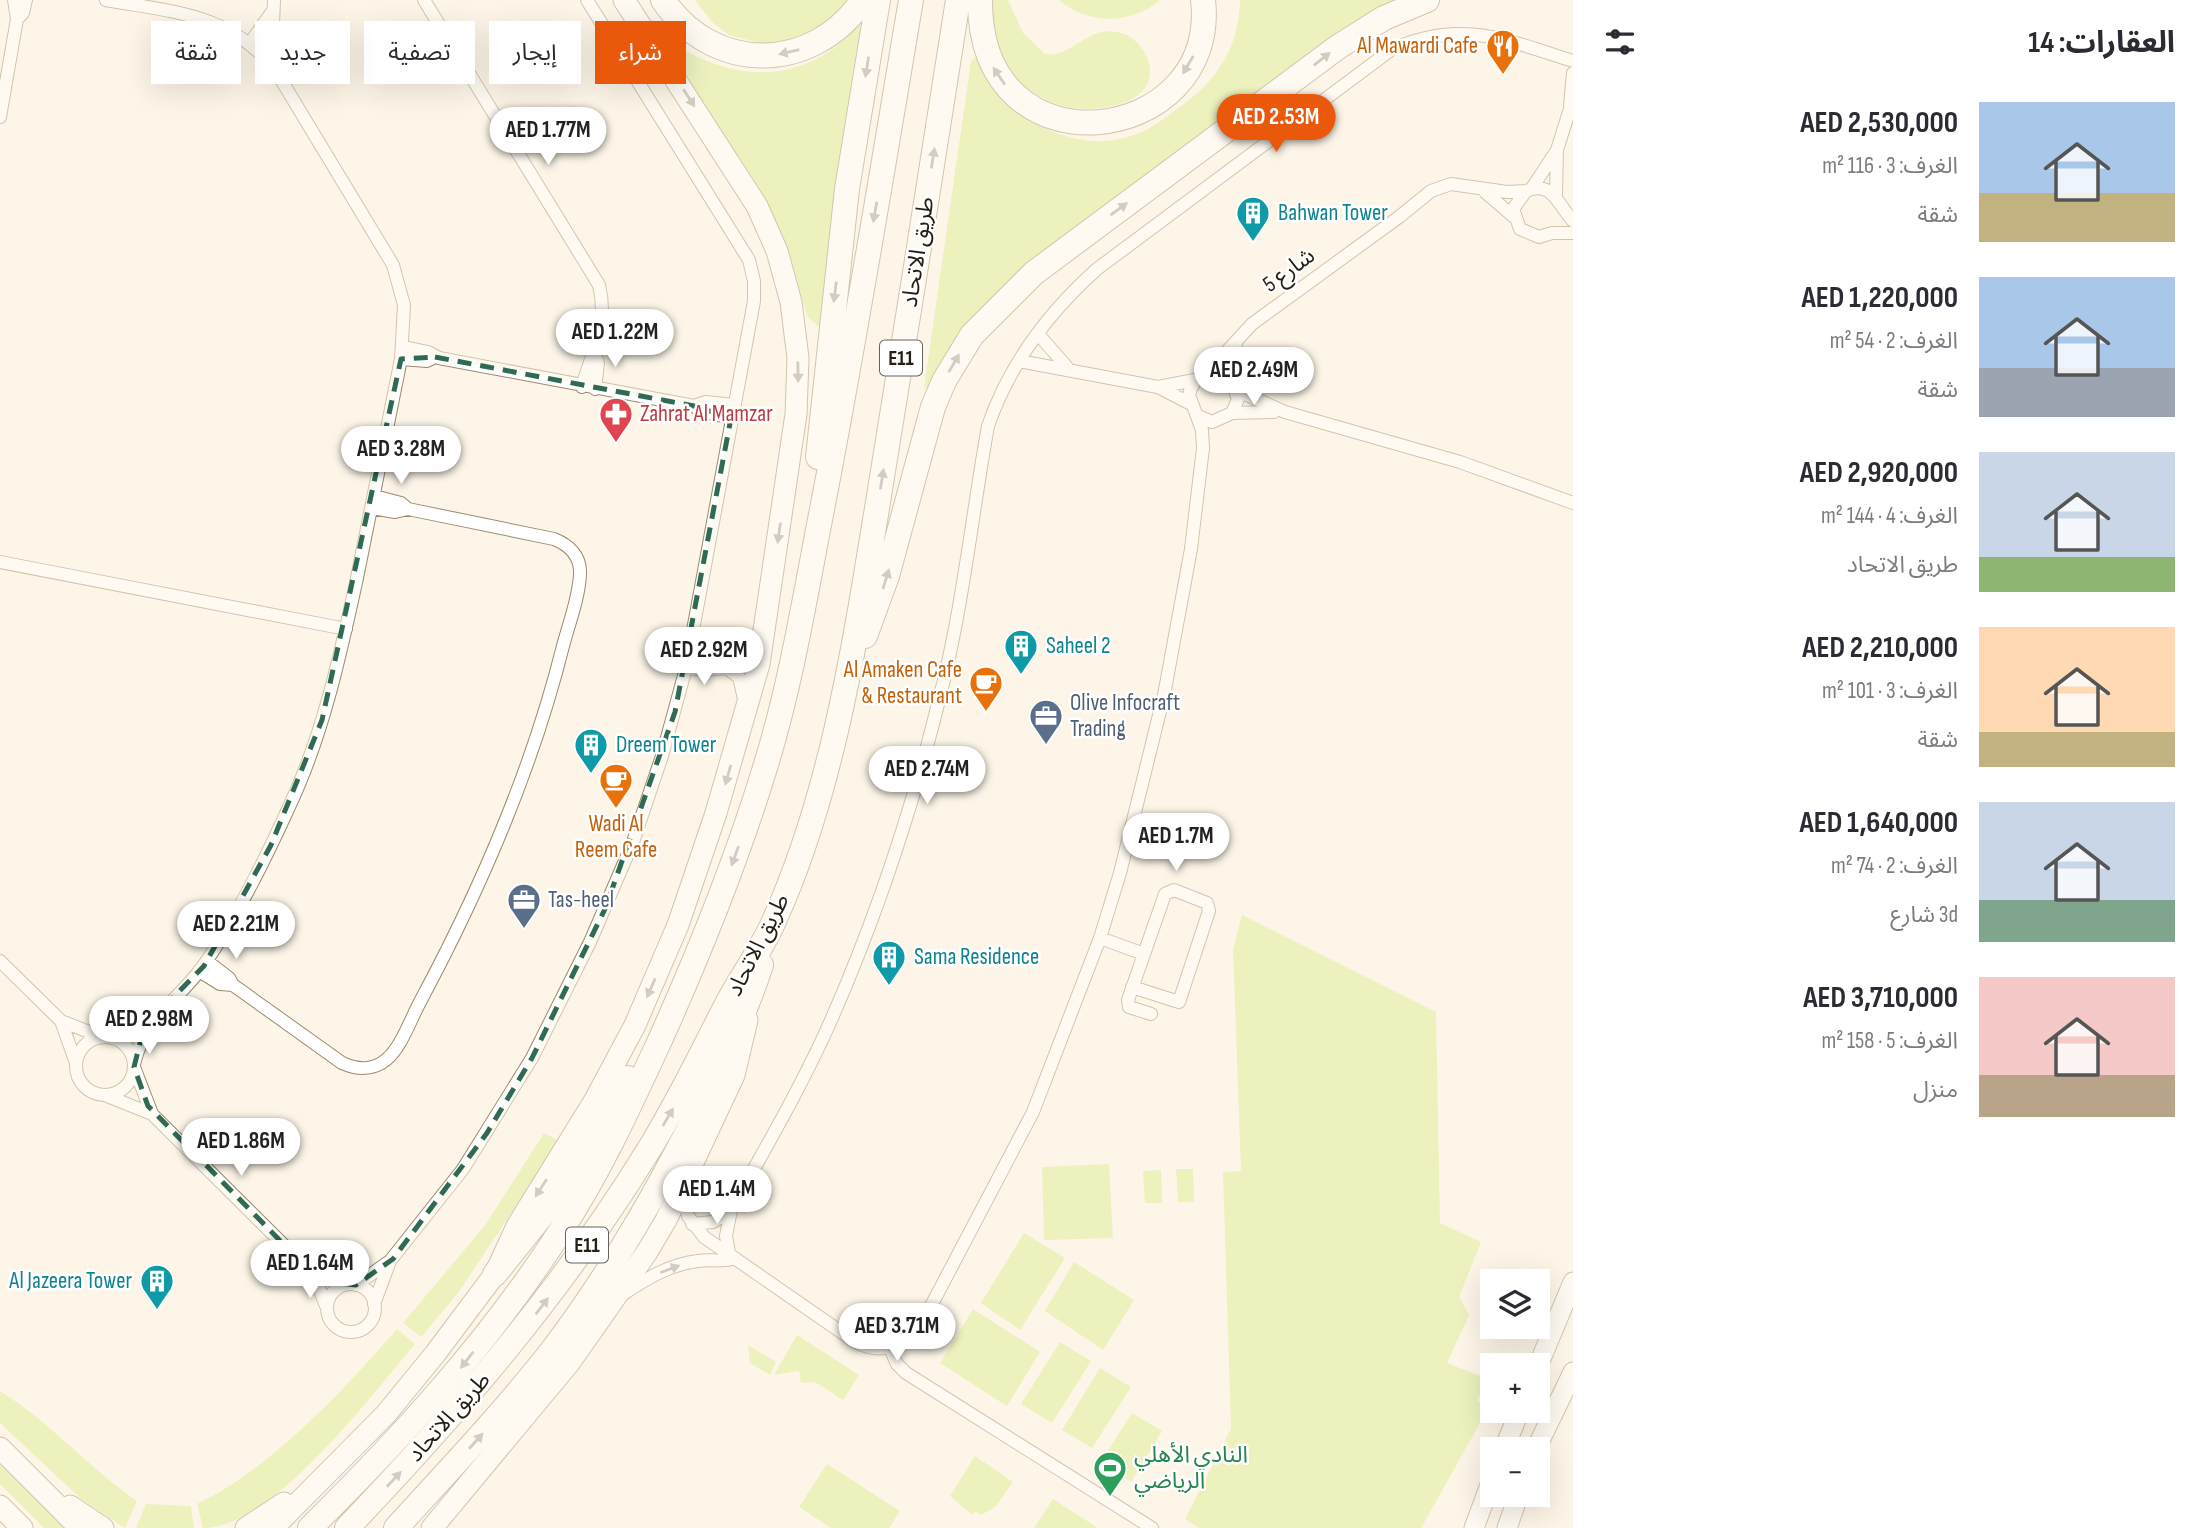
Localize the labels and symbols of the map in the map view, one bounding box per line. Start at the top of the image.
restaurant icon: Al Mawardi Cafe [1484,27,1522,76]
place label: Al Mawardi Cafe [1356,32,1478,60]
one-way arrow [778,46,800,57]
one-way arrow [1312,52,1330,67]
one-way arrow [861,56,872,78]
one-way arrow [1182,56,1194,75]
one-way arrow [993,66,1006,85]
one-way arrow [682,89,696,107]
pin: AED 2.53M [1196,94,1356,154]
pin: AED 1.77M [468,108,628,167]
one-way arrow [928,146,939,168]
building icon: Bahwan Tower [1234,194,1272,243]
street label: طريق الاتحاد [895,195,941,309]
place label: Bahwan Tower [1278,199,1388,227]
one-way arrow [869,201,880,223]
one-way arrow [1110,202,1128,216]
street label: شارع 5 [1257,242,1322,300]
one-way arrow [829,282,840,304]
pin: AED 1.22M [535,310,695,369]
road number: E11 [880,340,922,376]
pin: AED 2.49M [1174,348,1334,407]
one-way arrow [948,353,960,372]
one-way arrow [792,362,804,384]
pharmacy icon: Zahrat Al Mamzar [597,395,635,444]
place label: Zahrat Al Mamzar [640,400,773,428]
pin: AED 3.28M [321,426,481,486]
one-way arrow [877,468,888,490]
one-way arrow [773,522,784,544]
one-way arrow [881,568,891,589]
building icon: Saheel 2 [1002,627,1040,676]
pin: AED 2.92M [624,628,784,687]
place label: Saheel 2 [1046,632,1110,660]
place label: Al Amaken Cafe & Restaurant [843,656,962,710]
cafe icon: Al Amaken Cafe & Restaurant [967,664,1005,713]
place label: Olive Infocraft Trading [1070,689,1180,743]
office icon: Olive Infocraft Trading [1027,697,1065,746]
building icon: Dreem Tower [572,726,610,775]
place label: Dreem Tower [616,731,717,759]
pin: AED 2.74M [847,746,1007,806]
cafe icon: Wadi Al Reem Cafe [597,761,635,810]
one-way arrow [722,764,732,785]
place label: Wadi Al Reem Cafe [575,810,657,864]
pin: AED 1.7M [1104,814,1248,873]
one-way arrow [729,846,740,867]
office icon: Tas-heel [505,881,543,930]
place label: Tas-heel [548,886,614,914]
street label: طريق الاتحاد [720,889,796,1001]
pin: AED 2.21M [156,902,316,961]
building icon: Sama Residence [870,938,908,987]
place label: Sama Residence [914,943,1039,971]
one-way arrow [645,978,656,999]
pin: AED 2.98M [69,996,229,1056]
one-way arrow [662,1107,675,1126]
pin: AED 1.86M [161,1118,321,1178]
pin: AED 1.4M [645,1166,789,1226]
one-way arrow [535,1178,548,1197]
road number: E11 [566,1228,608,1262]
pin: AED 1.64M [230,1240,390,1300]
building icon: Al Jazeera Tower [138,1262,176,1311]
one-way arrow [660,1263,681,1274]
place label: Al Jazeera Tower [8,1267,132,1295]
one-way arrow [534,1297,549,1315]
pin: AED 3.71M [817,1304,977,1363]
one-way arrow [460,1351,474,1369]
street label: طريق الاتحاد [401,1366,497,1468]
one-way arrow [467,1433,483,1450]
place label: النادي الأهلي الرياضي [1134,1441,1248,1497]
sports icon: النادي الأهلي الرياضي [1091,1449,1129,1498]
one-way arrow [386,1470,402,1487]

